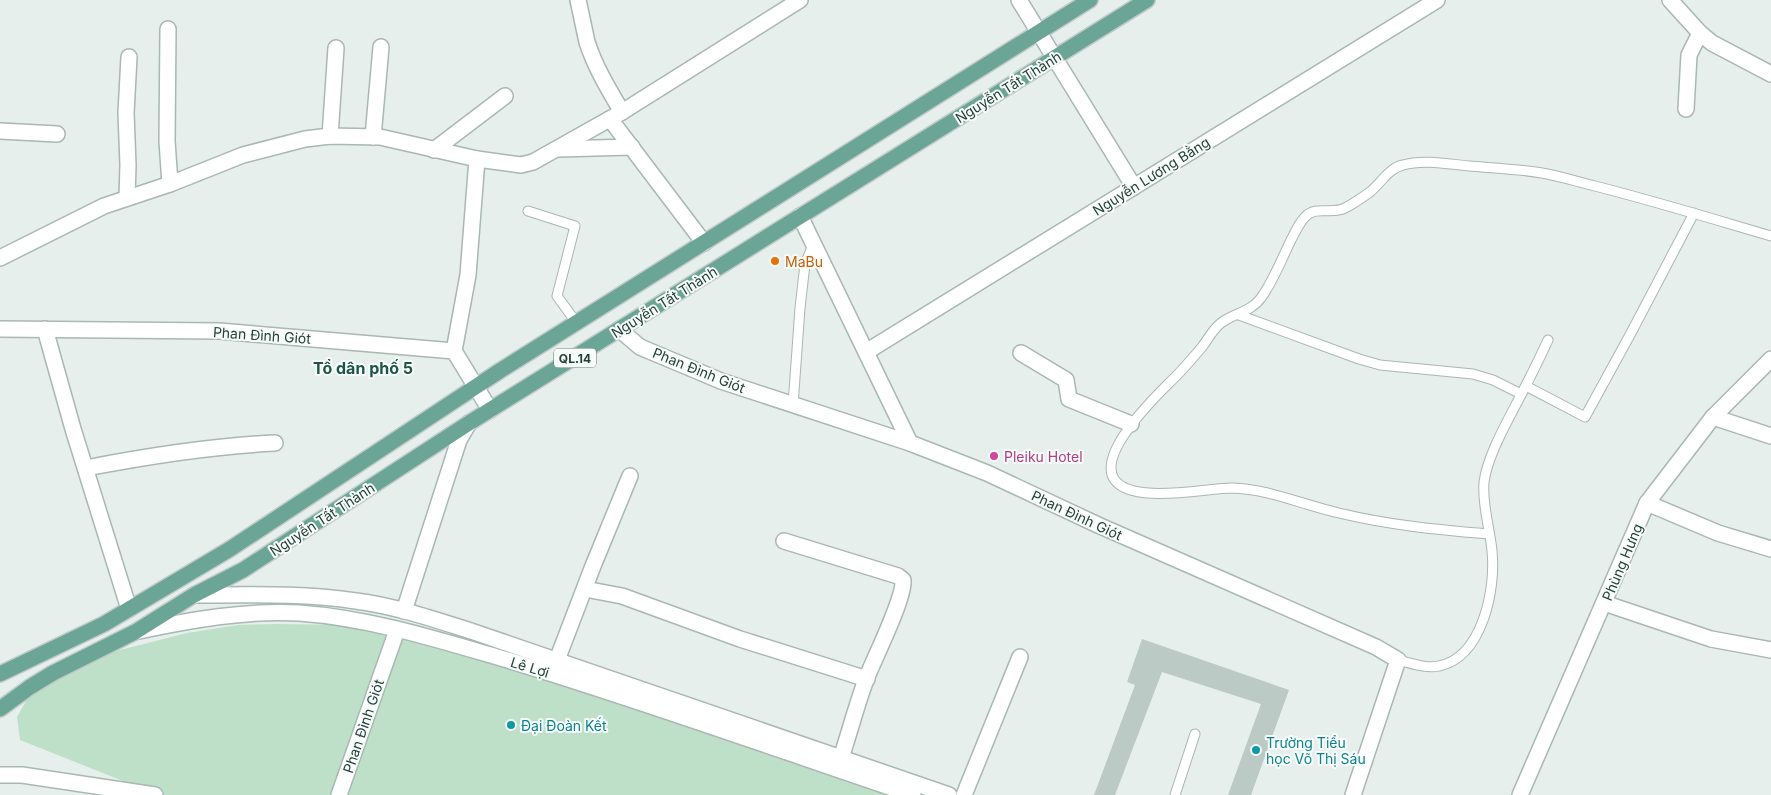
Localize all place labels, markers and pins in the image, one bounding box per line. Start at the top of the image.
place label: MaBu [785,253,823,270]
marker: MaBu [769,255,781,267]
place label: Pleiku Hotel [1004,448,1083,465]
marker: Pleiku Hotel [988,450,1000,462]
place label: Đại Đoàn Kết [521,717,607,734]
marker: Đại Đoàn Kết [505,719,517,731]
place label: Trường Tiểu học Võ Thị Sáu [1266,734,1366,767]
marker: Trường Tiểu học Võ Thị Sáu [1250,744,1262,756]

